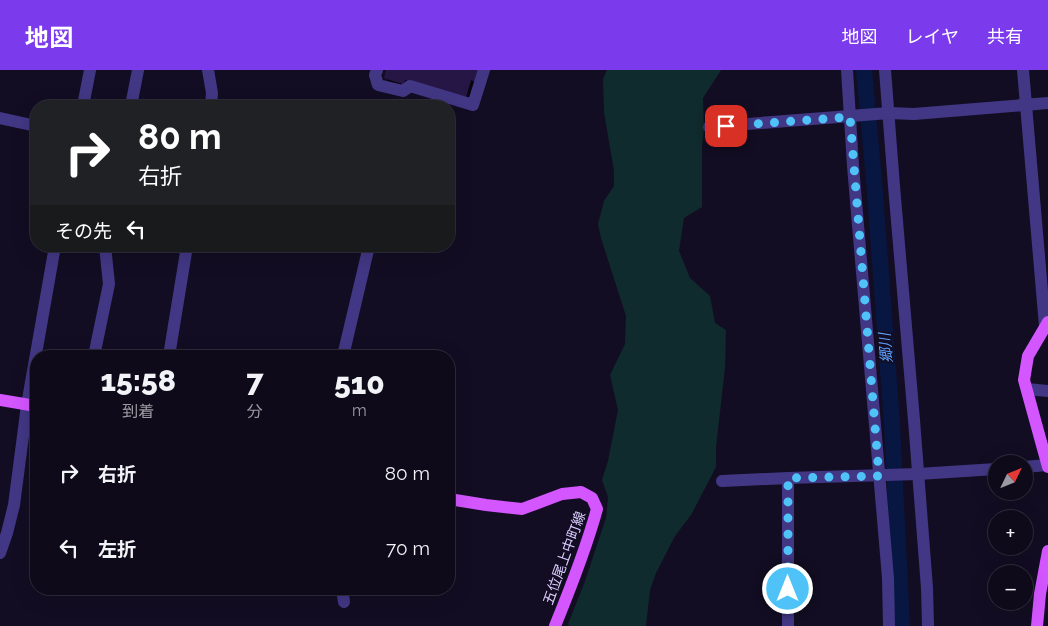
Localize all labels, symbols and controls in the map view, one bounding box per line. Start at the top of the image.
text: 地図 [25,23,73,52]
text: 地図 [842,26,878,47]
text: レイヤ [906,26,959,47]
text: 共有 [987,26,1023,47]
pin [705,105,747,147]
icon: arrive [712,112,740,140]
text: 80 m [138,116,222,157]
icon: right [55,120,120,185]
text: 右折 [138,163,182,189]
icon: left [122,215,150,243]
text: その先 [55,220,112,242]
water label: 郷川 [876,330,896,364]
text: 15:58 [100,363,176,398]
text: 7 [246,363,264,398]
text: 510 [334,366,385,401]
text: m [352,401,367,420]
text: 到着 [122,402,154,421]
text: 分 [247,402,263,421]
north arrow [988,455,1032,500]
map controls [988,455,1033,610]
icon: right [55,459,83,487]
text: 80 m [385,462,430,484]
text: 右折 [98,463,136,485]
street label: 五位尾上中町線 [540,509,588,607]
button: + [988,510,1033,555]
icon: left [55,534,83,562]
text: 70 m [386,537,430,559]
text: 左折 [98,538,136,560]
position arrow [761,562,813,614]
button: − [988,565,1033,610]

